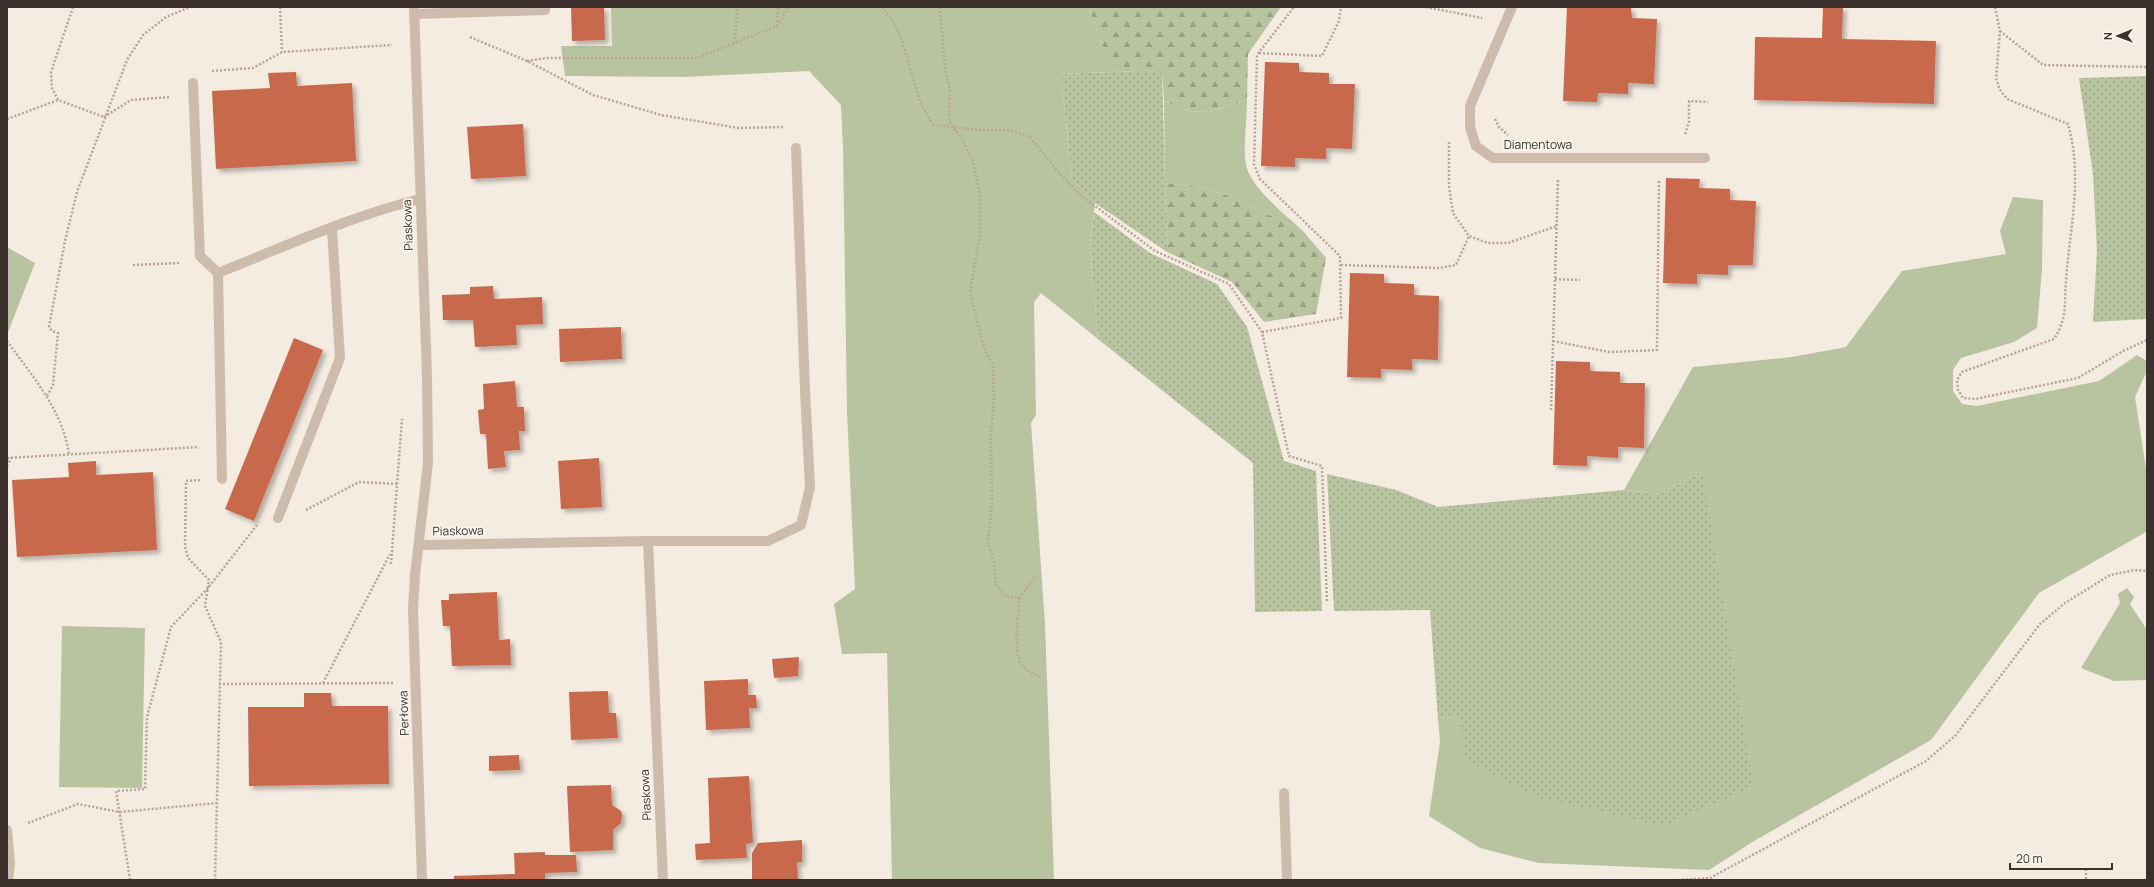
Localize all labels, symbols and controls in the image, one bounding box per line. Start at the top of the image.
north arrow [2098,16,2138,56]
text: N [2100,32,2115,40]
street label: Diamentowa [1504,136,1572,153]
street label: Piaskowa [398,199,417,251]
street label: Piaskowa [432,522,484,539]
street label: Perłowa [394,690,413,736]
street label: Piaskowa [636,769,655,821]
scale bar [2010,845,2112,871]
text: 20 m [2016,850,2043,867]

